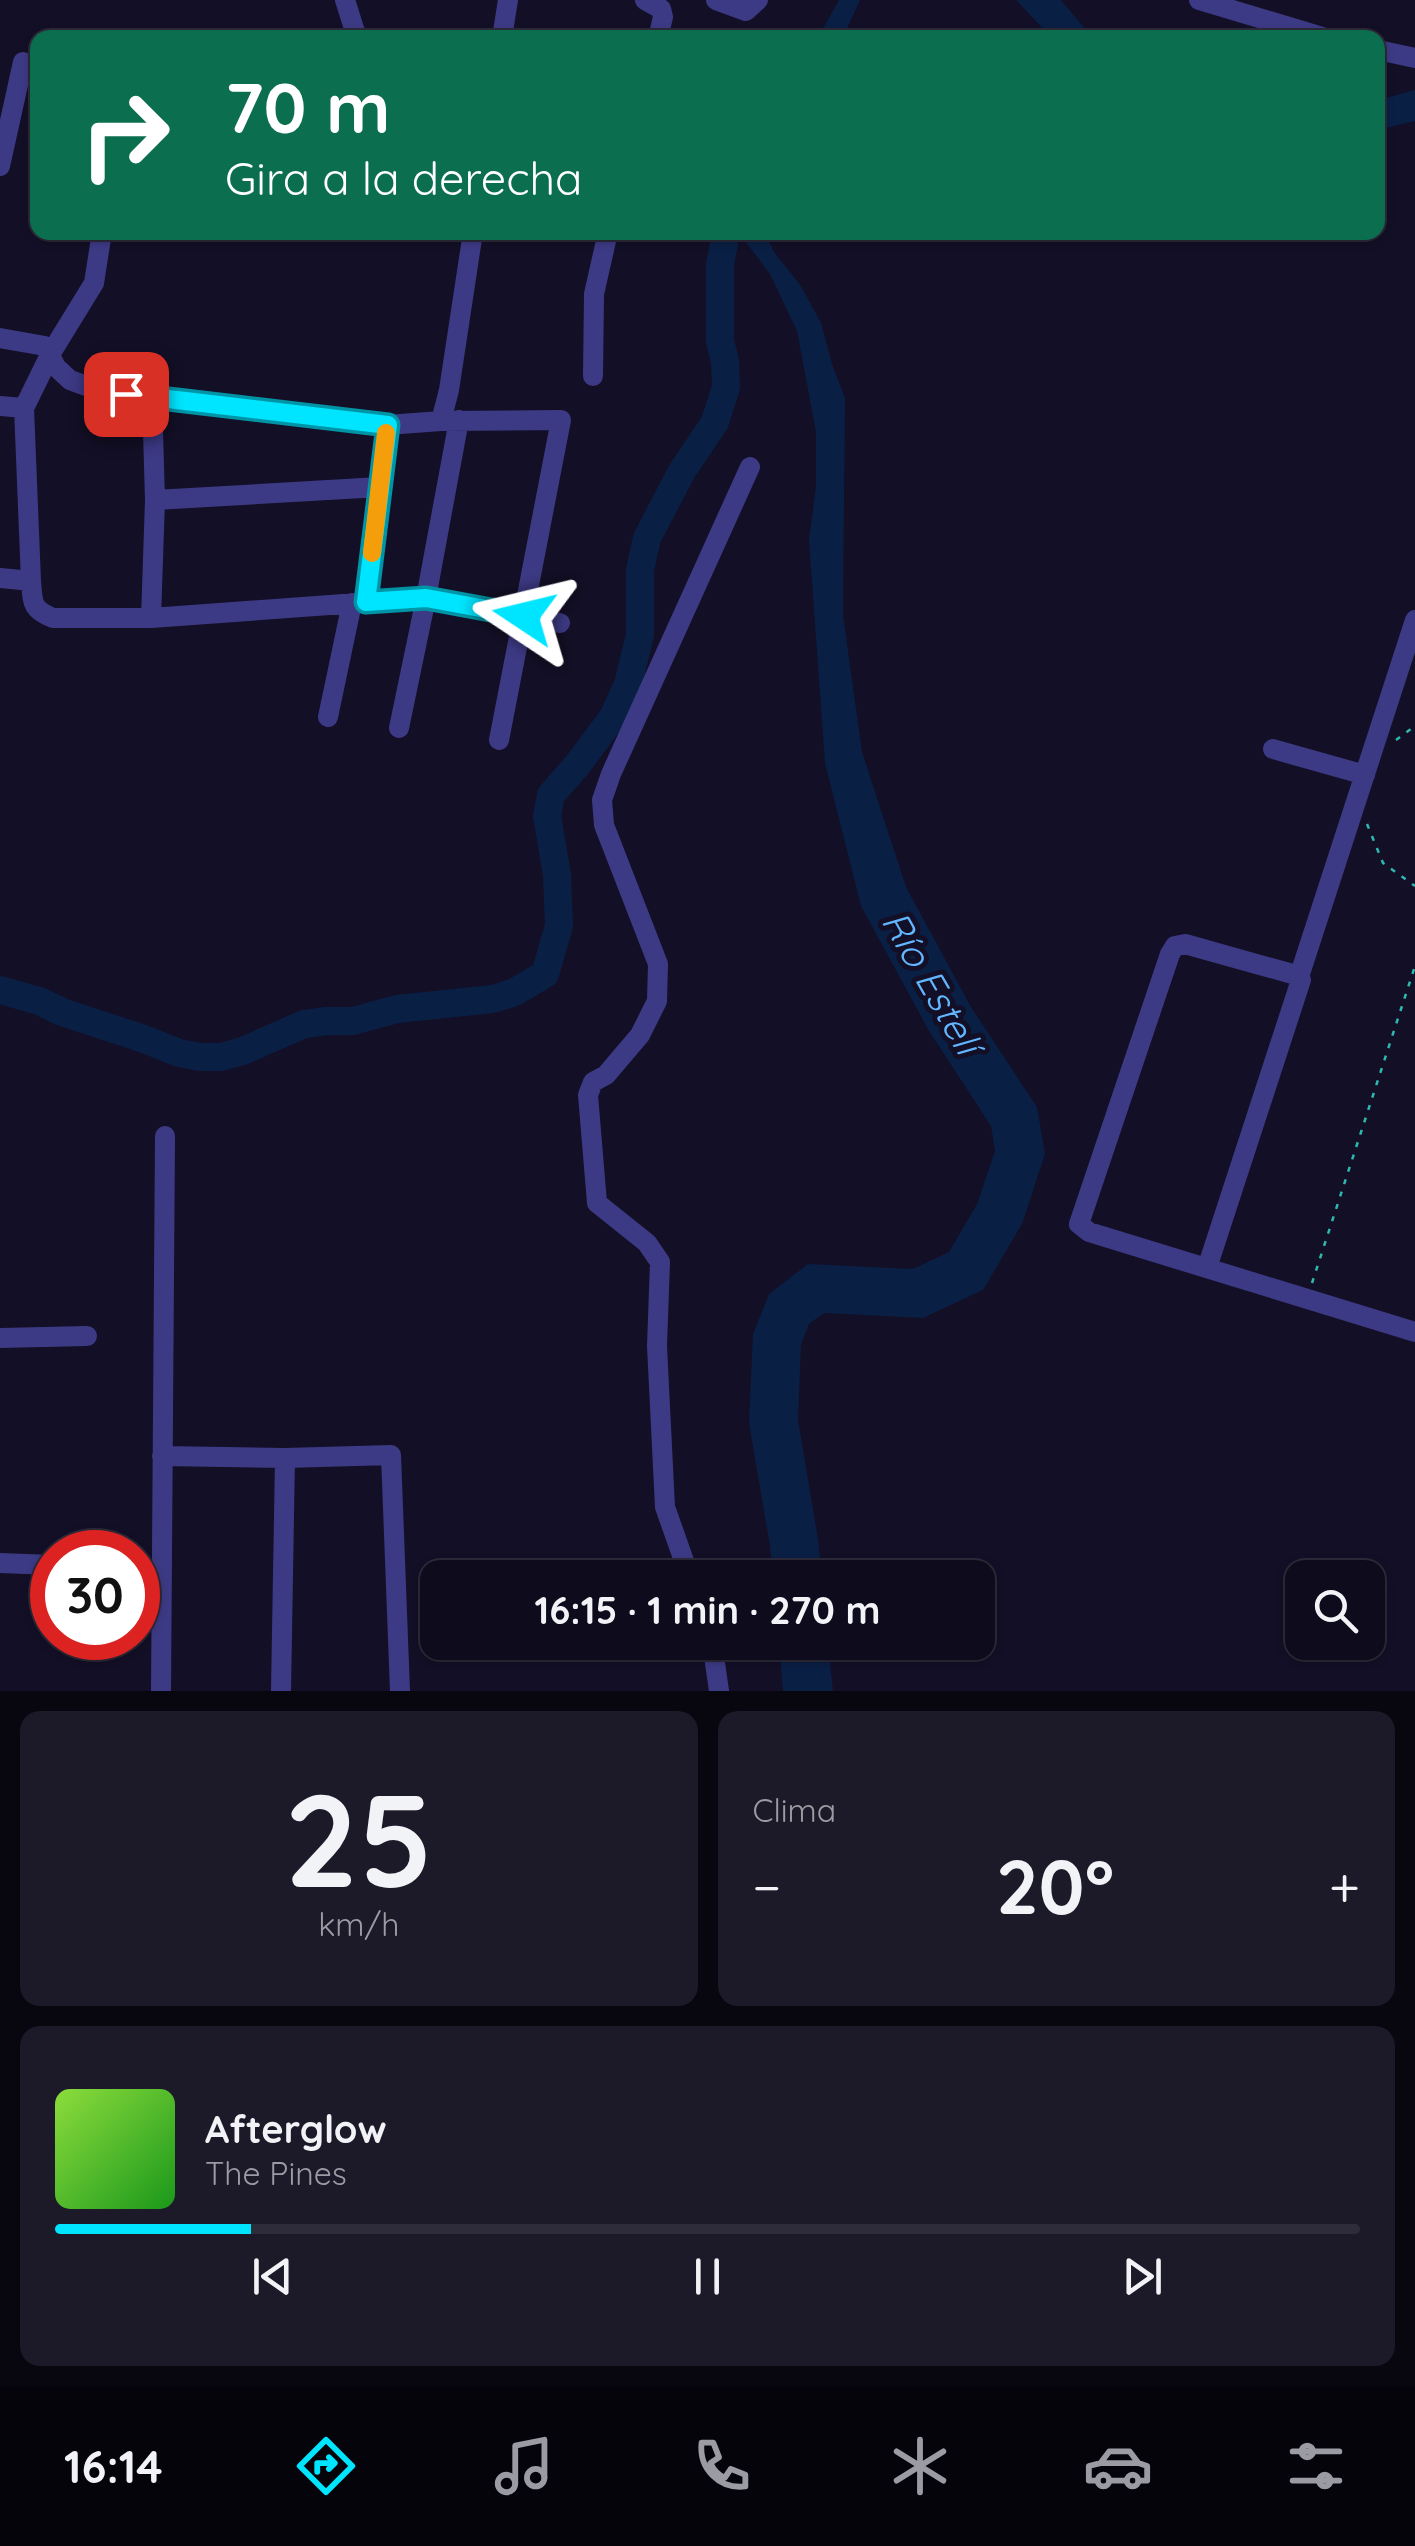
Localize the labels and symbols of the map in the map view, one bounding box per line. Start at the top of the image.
pin [84,352,169,437]
position arrow [472,564,576,668]
water label: Río Estelí [872,902,996,1068]
speed limit sign: 30 [30,1530,160,1660]

